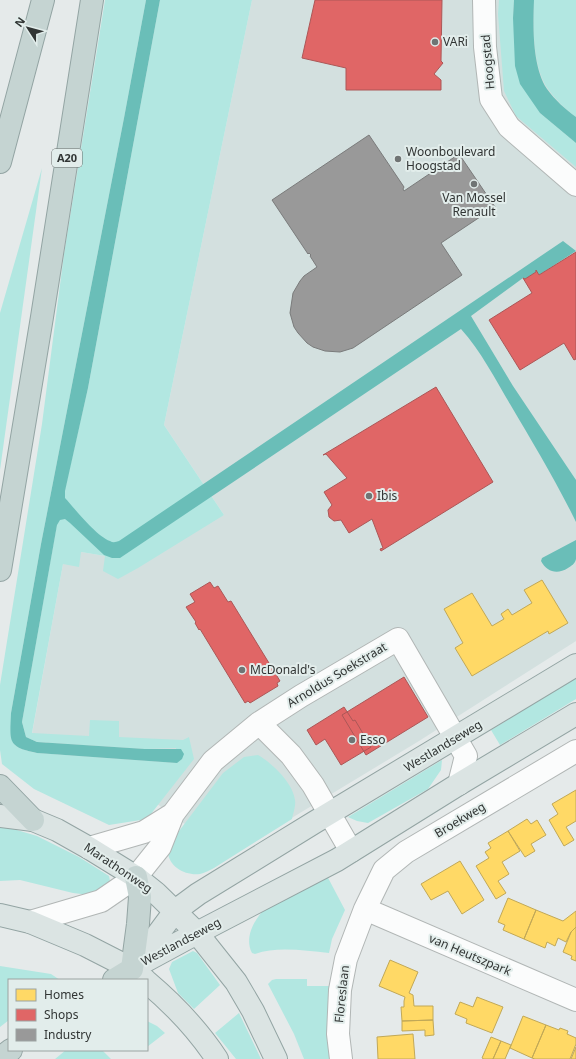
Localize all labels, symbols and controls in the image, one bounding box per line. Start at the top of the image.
north arrow [8,8,48,48]
text: N [11,14,28,30]
place label: VARi [443,33,468,50]
street label: Hoogstad [477,34,498,90]
marker: VARi [430,37,440,47]
place label: Woonboulevard Hoogstad [406,143,495,174]
road number: A20 [52,149,82,167]
marker: Woonboulevard Hoogstad [393,154,403,164]
marker: Van Mossel Renault [469,179,479,189]
place label: Van Mossel Renault [442,189,506,220]
place label: Ibis [377,487,398,504]
marker: Ibis [364,491,374,501]
street label: Arnoldus Soekstraat [284,638,390,711]
place label: McDonald's [250,661,316,678]
marker: McDonald's [237,665,247,675]
street label: Westlandseweg [401,716,485,776]
place label: Esso [360,731,385,748]
marker: Esso [347,735,357,745]
street label: Broekweg [431,798,488,841]
street label: Marathonweg [81,838,156,897]
street label: Westlandseweg [138,913,224,970]
street label: van Heutszpark [427,930,514,980]
street label: Floreslaan [330,964,353,1024]
legend [8,979,148,1051]
text: Homes [44,986,84,1003]
text: Shops [44,1006,79,1023]
text: Industry [44,1026,92,1043]

